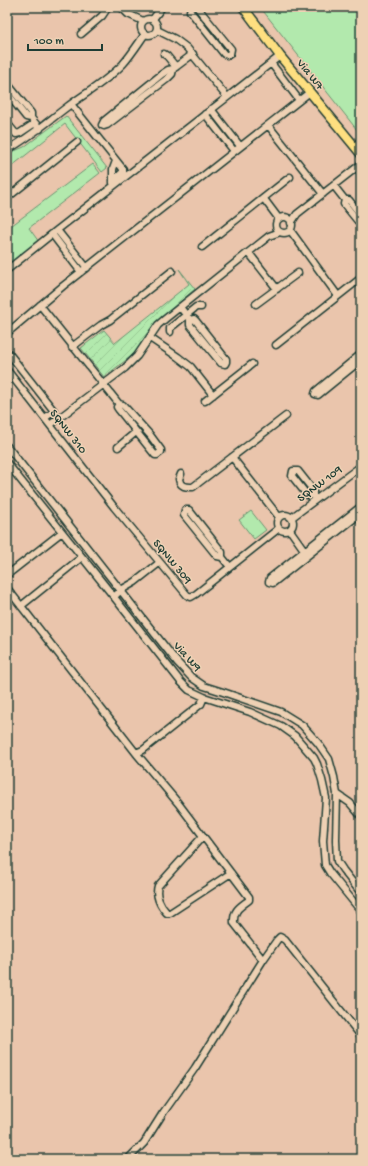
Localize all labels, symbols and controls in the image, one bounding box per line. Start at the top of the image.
scale bar [28,26,102,52]
text: 100 m [33,35,64,49]
street label: Via W7 [292,56,326,94]
street label: SQNW 310 [46,407,89,457]
street label: SQNW 109 [295,463,345,506]
street label: SQNW 309 [149,537,194,587]
street label: Via W9 [169,639,203,675]

